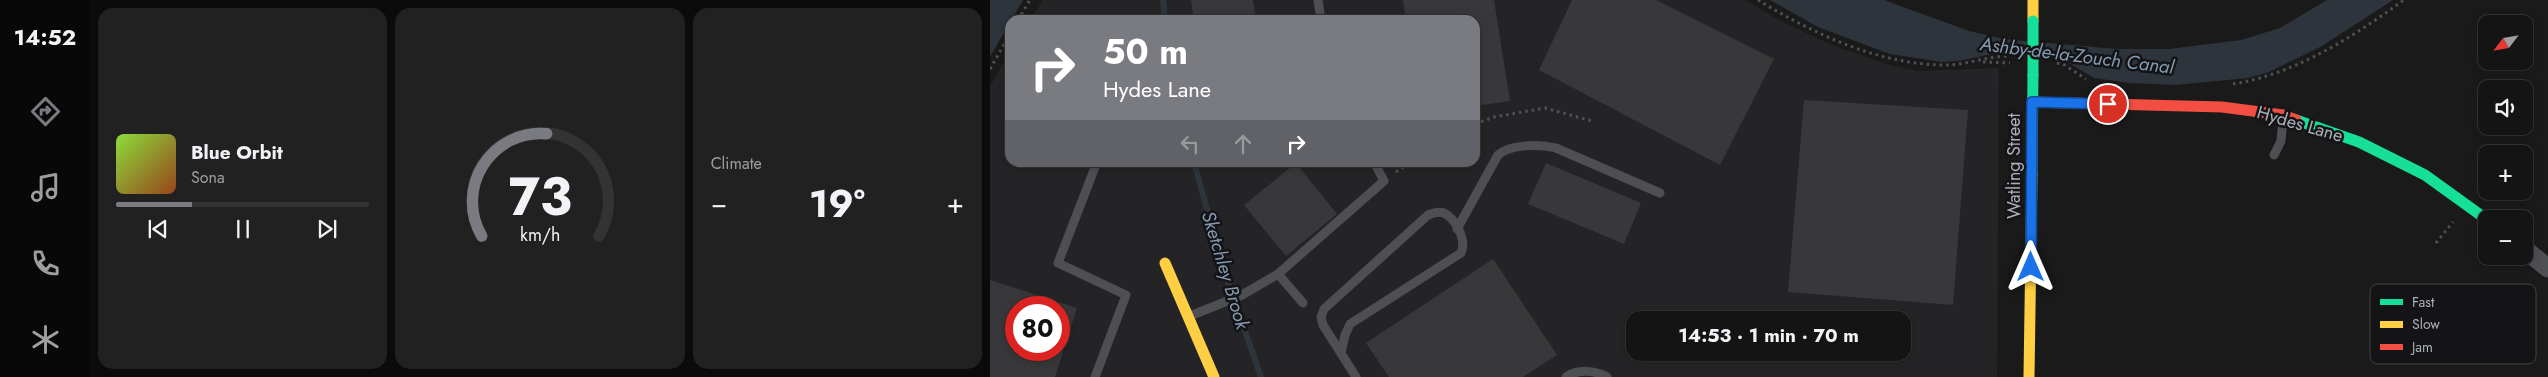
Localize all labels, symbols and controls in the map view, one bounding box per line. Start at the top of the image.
north arrow [2478,15,2532,70]
map controls [2478,15,2533,265]
text: 14:52 [14,21,76,53]
text: 50 m [1103,27,1188,77]
water label: Ashby-de-la-Zouch Canal [1978,30,2176,81]
icon: right [1020,35,1085,100]
text: Hydes Lane [1103,73,1211,105]
button: sound [2478,80,2533,135]
pin [2087,83,2129,125]
icon: arrive [2094,90,2122,118]
icon: directions [28,94,63,129]
street label: Hydes Lane [2254,99,2346,149]
street label: Watling Street [2001,112,2027,219]
icon: left [1176,130,1204,158]
icon: ahead [1229,130,1257,158]
icon: right [1282,130,1310,158]
text: Blue Orbit [191,139,283,166]
button: + [2478,145,2533,200]
text: Climate [711,152,762,175]
text: 73 [508,159,572,235]
text: Sona [191,166,225,189]
icon: music [28,170,63,205]
text: 19° [809,176,865,231]
text: − [711,183,727,224]
text: + [947,183,964,224]
water label: Sketchley Brook [1195,208,1257,333]
button: − [2478,210,2533,265]
icon: previous [144,215,172,243]
icon: pause [229,215,257,243]
icon: next [313,215,341,243]
text: km/h [520,222,560,248]
position arrow [2004,240,2056,292]
icon: phone [28,246,63,281]
legend [2370,284,2536,364]
text: Fast [2412,292,2435,312]
speed limit sign: 80 [1005,296,1070,361]
text: Slow [2412,314,2440,334]
icon: climate [28,322,63,357]
text: 14:53 · 1 min · 70 m [1678,322,1859,349]
text: Jam [2410,337,2433,357]

